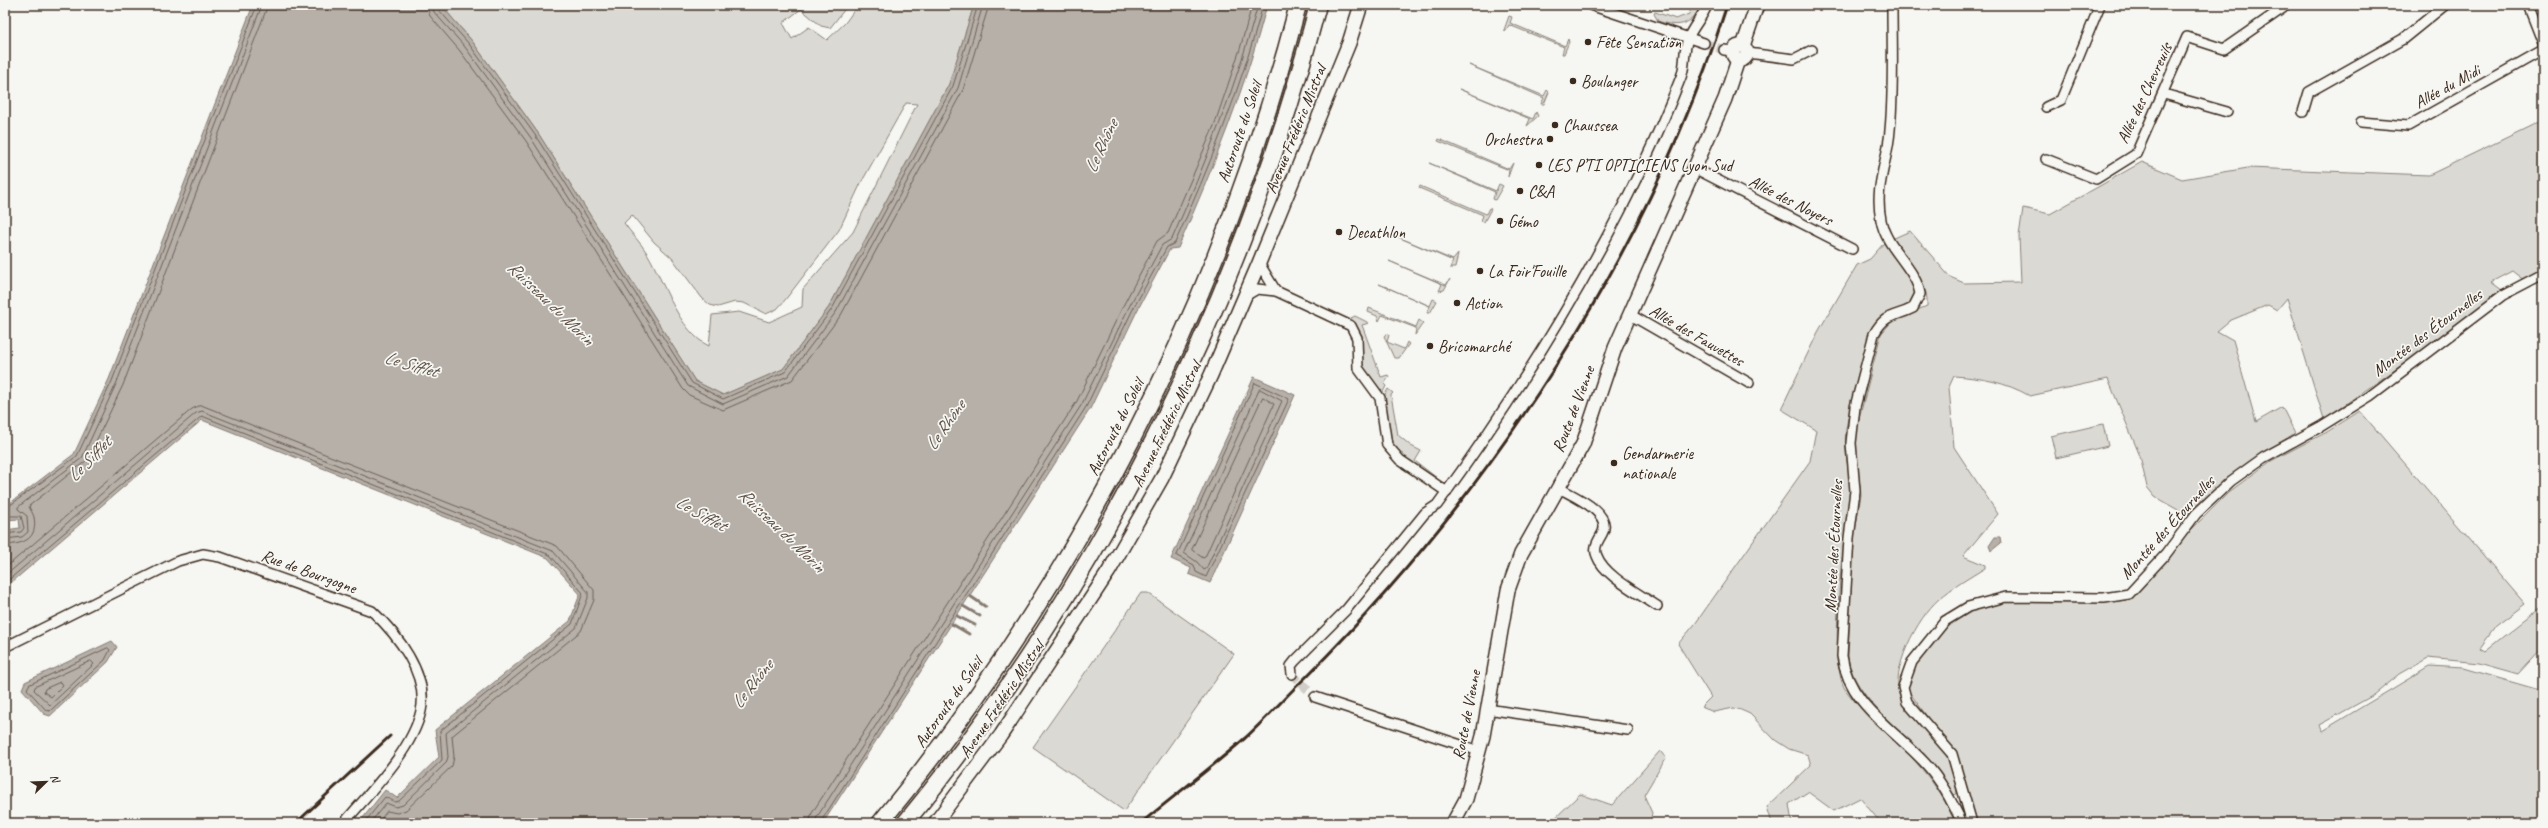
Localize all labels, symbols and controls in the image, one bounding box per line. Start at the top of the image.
place label: Fête Sensation [1596,32,1682,53]
marker: Fête Sensation [1583,37,1593,47]
street label: Allée des Chevreuils [2112,38,2178,147]
street label: Avenue Frédéric Mistral [1260,59,1332,197]
street label: Allée du Midi [2411,59,2485,113]
place label: Boulanger [1581,71,1639,92]
street label: Autoroute du Soleil [1212,76,1268,186]
marker: Boulanger [1568,76,1578,86]
water label: Le Rhône [1079,113,1124,176]
place label: Chaussea [1563,115,1619,136]
marker: Chaussea [1550,120,1560,130]
place label: Orchestra [1484,129,1543,150]
marker: Orchestra [1545,134,1555,144]
place label: LES P’TI OPTICIENS Lyon Sud [1547,155,1735,176]
marker: LES P’TI OPTICIENS Lyon Sud [1534,160,1544,170]
street label: Allée des Noyers [1745,170,1837,231]
place label: C&A [1528,181,1556,202]
marker: C&A [1515,186,1525,196]
place label: Gémo [1508,211,1539,232]
marker: Gémo [1495,216,1505,226]
place label: Decathlon [1347,222,1406,243]
marker: Decathlon [1334,227,1344,237]
water label: Ruisseau du Morin [503,256,600,351]
place label: La Foir'Fouille [1488,261,1567,282]
marker: La Foir'Fouille [1475,266,1485,276]
street label: Montée des Étournelles [2368,282,2488,381]
place label: Action [1465,293,1503,314]
marker: Action [1452,298,1462,308]
street label: Allée des Fauvettes [1646,300,1750,372]
place label: Bricomarché [1438,336,1512,357]
marker: Bricomarché [1425,341,1435,351]
water label: Le Sifflet [382,346,444,383]
street label: Avenue Frédéric Mistral [1127,355,1207,490]
street label: Route de Vienne [1547,362,1600,455]
street label: Autoroute du Soleil [1082,373,1150,479]
water label: Le Rhône [920,393,972,454]
water label: Le Sifflet [62,429,118,486]
place label: Gendarmerie nationale [1622,443,1694,484]
marker: Gendarmerie nationale [1609,458,1619,468]
street label: Montée des Étournelles [2115,469,2221,584]
street label: Montée des Étournelles [1819,477,1848,613]
water label: Ruisseau du Morin [734,483,831,578]
water label: Le Sifflet [672,490,733,538]
street label: Rue de Bourgogne [259,545,360,599]
street label: Avenue Frédéric Mistral [954,634,1050,762]
street label: Autoroute du Soleil [910,650,989,752]
water label: Le Rhône [726,653,780,713]
street label: Route de Vienne [1448,667,1486,762]
north arrow [26,762,66,802]
text: N [47,772,64,786]

